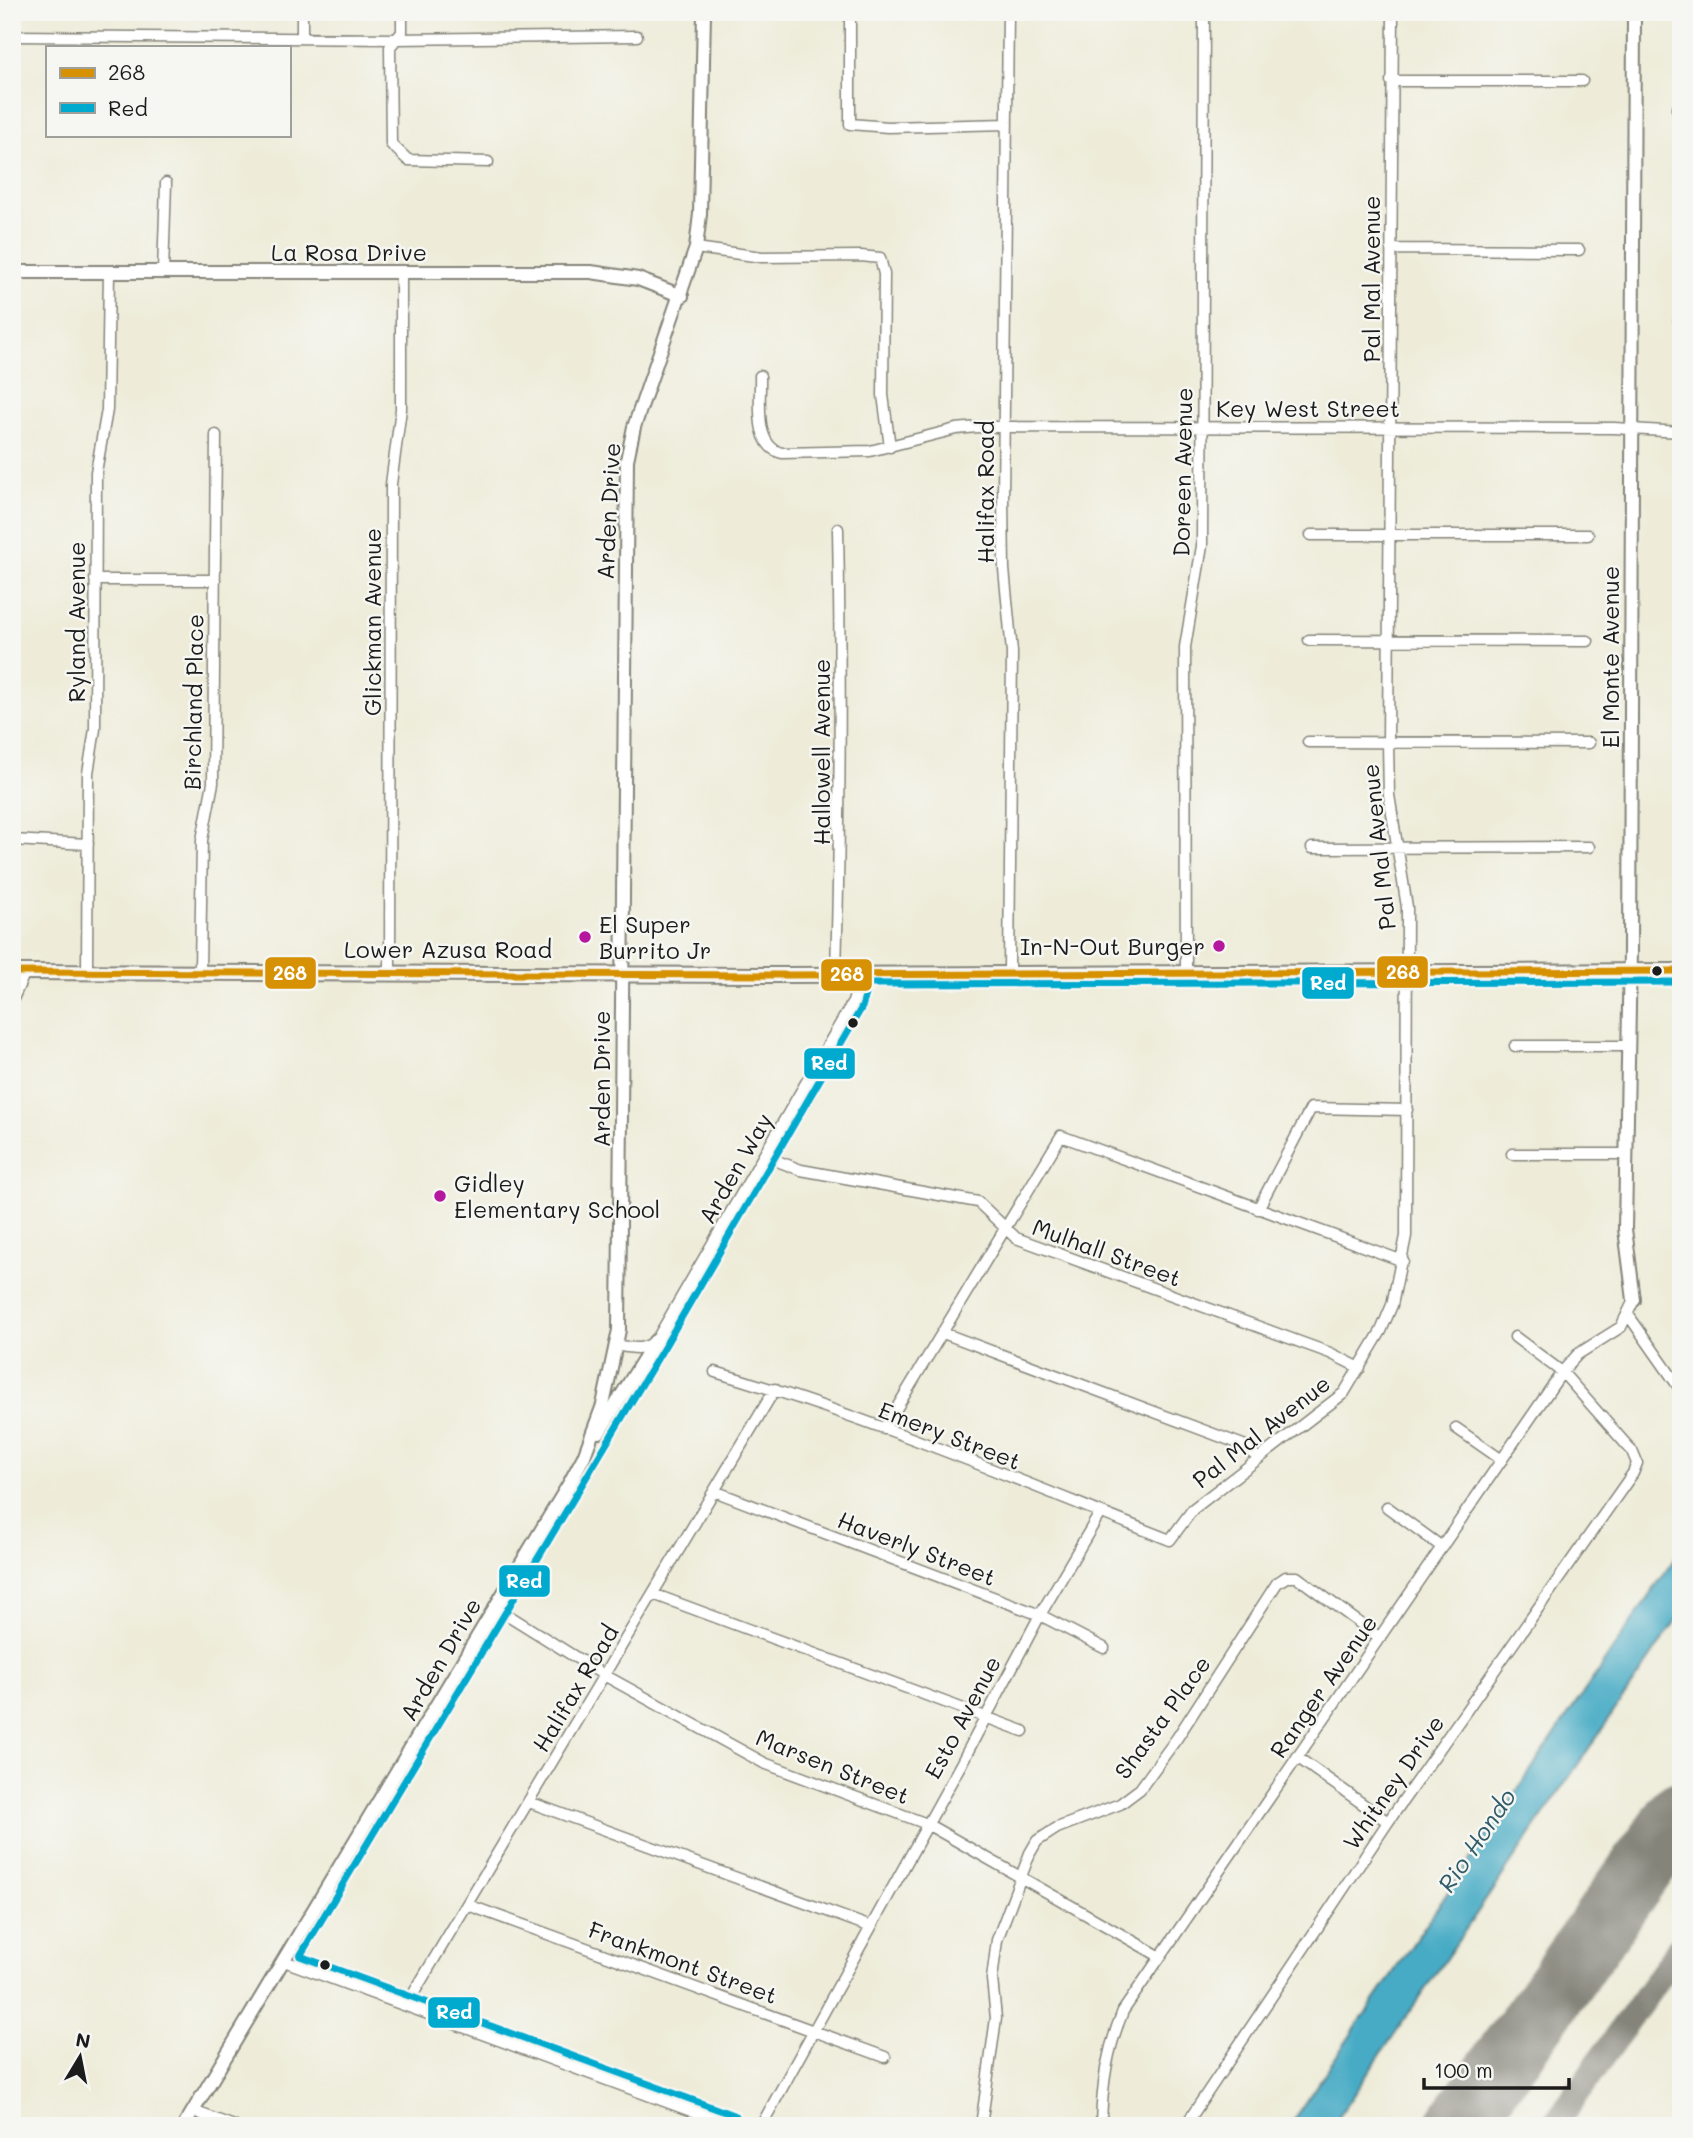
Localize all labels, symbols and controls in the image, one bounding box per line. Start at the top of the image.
legend [46,46,290,136]
text: 268 [108,58,145,85]
text: Red [108,94,148,121]
street label: Pal Mal Avenue [1356,196,1386,362]
street label: La Rosa Drive [271,237,427,267]
street label: Doreen Avenue [1166,387,1198,557]
street label: Key West Street [1216,393,1400,423]
street label: Halifax Road [970,420,1000,564]
street label: Arden Drive [589,442,627,580]
street label: Glickman Avenue [357,528,387,716]
street label: Ryland Avenue [61,541,91,703]
street label: El Monte Avenue [1595,566,1625,748]
street label: Birchland Place [176,614,210,790]
street label: Hallowell Avenue [806,659,836,845]
street label: Pal Mal Avenue [1354,762,1402,932]
place label: El Super Burrito Jr [599,909,711,965]
marker: El Super Burrito Jr [577,929,593,945]
place label: In-N-Out Burger [1020,931,1205,961]
street label: Lower Azusa Road [344,934,552,964]
marker: In-N-Out Burger [1211,938,1227,954]
line badge: 268 [1376,955,1429,989]
line badge: 268 [264,956,317,990]
line badge: 268 [820,958,873,992]
text: 268 [1386,959,1420,984]
text: 268 [273,960,307,985]
text: 268 [830,961,864,986]
unlabelled marker [1650,964,1664,978]
line badge: Red [1301,966,1355,1000]
text: Red [1310,970,1346,995]
street label: Arden Drive [586,1010,616,1148]
unlabelled marker [846,1016,860,1030]
line badge: Red [803,1047,856,1080]
text: Red [811,1050,847,1075]
street label: Arden Way [691,1107,779,1229]
place label: Gidley Elementary School [454,1168,660,1224]
marker: Gidley Elementary School [432,1188,448,1204]
street label: Mulhall Street [1029,1211,1185,1293]
street label: Pal Mal Avenue [1186,1368,1336,1494]
street label: Emery Street [875,1394,1025,1476]
street label: Haverly Street [834,1504,1000,1592]
line badge: Red [498,1564,551,1598]
text: Red [506,1568,542,1593]
street label: Arden Drive [393,1592,487,1726]
street label: Ranger Avenue [1263,1609,1383,1763]
street label: Halifax Road [525,1619,625,1757]
street label: Shasta Place [1107,1649,1217,1785]
street label: Esto Avenue [917,1650,1007,1784]
street label: Whitney Drive [1336,1709,1450,1855]
street label: Marsen Street [752,1722,914,1810]
water label: Rio Hondo [1430,1782,1522,1898]
street label: Frankmont Street [584,1914,782,2010]
unlabelled marker [318,1958,332,1972]
line badge: Red [427,1996,481,2029]
text: Red [436,1999,472,2024]
north arrow [46,2022,116,2092]
text: N [74,2026,92,2053]
scale bar [1424,2047,1569,2091]
text: 100 m [1434,2056,1493,2083]

